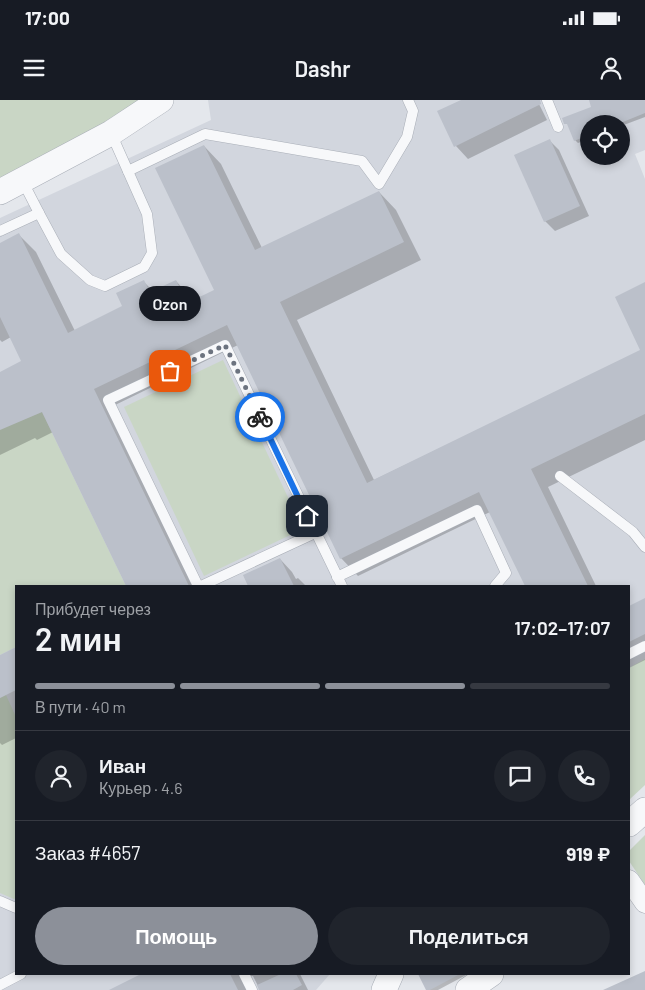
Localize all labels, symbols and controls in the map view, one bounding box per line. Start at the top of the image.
text: 17:00 [25,6,70,29]
icon: menu [20,54,48,82]
icon: person [597,54,625,82]
text: Dashr [294,55,351,81]
map controls [580,115,630,165]
button: locate [580,115,630,165]
callout: Ozon [139,286,201,321]
text: Ozon [153,294,187,313]
pin [149,350,191,392]
icon: bag [156,357,184,385]
courier [235,392,285,442]
icon: bike [246,403,274,431]
pin [286,495,328,537]
icon: home [293,502,321,530]
text: Прибудет через [35,599,151,618]
text: 17:02–17:07 [514,616,610,639]
text: 2 мин [35,619,122,657]
text: В пути · 40 m [35,697,126,716]
button: person [35,750,87,802]
button: chat [494,750,546,802]
button: phone [558,750,610,802]
text: Иван [99,754,146,777]
text: Курьер · 4.6 [99,778,182,797]
text: Заказ #4657 [35,841,140,864]
text: 919 ₽ [566,842,610,865]
button: Помощь [35,907,318,965]
button: Поделиться [328,907,610,965]

